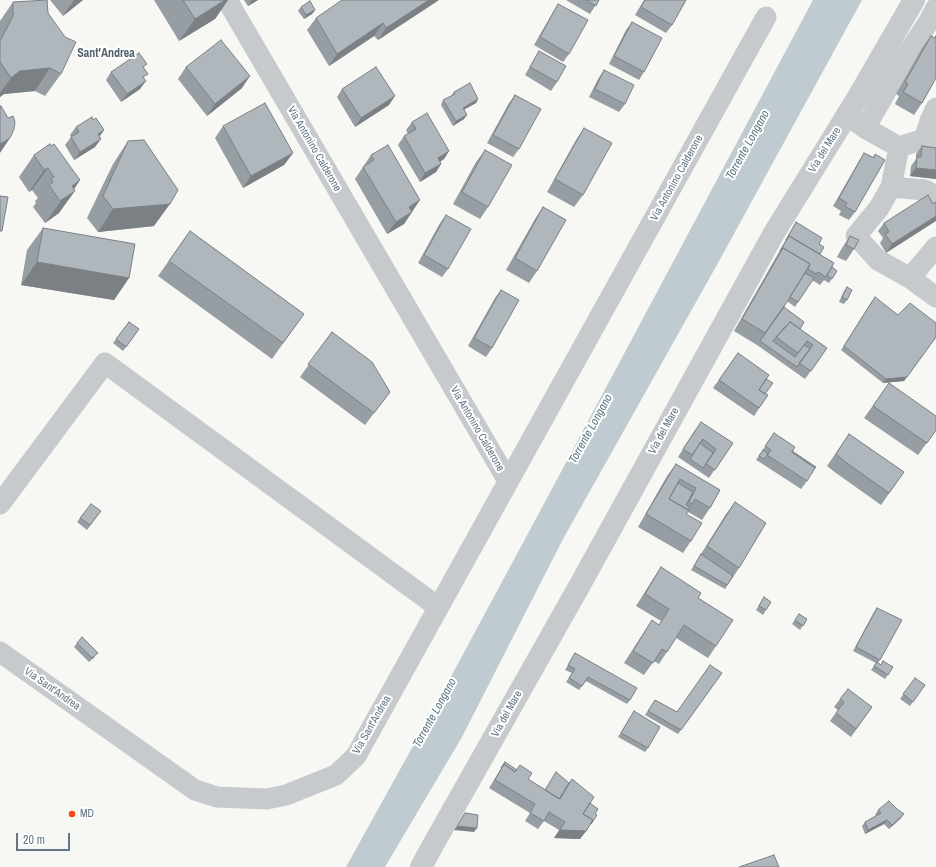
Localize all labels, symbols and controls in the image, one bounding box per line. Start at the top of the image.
district label: Sant'Andrea [77,47,135,61]
street label: Via Antonino Calderone [284,104,344,194]
water label: Torrente Longano [723,108,773,182]
street label: Via del Mare [806,125,844,175]
street label: Via Antonino Calderone [648,133,706,223]
street label: Via Antonino Calderone [447,384,507,474]
water label: Torrente Longano [566,392,616,466]
street label: Via del Mare [646,406,682,456]
street label: Via Sant'Andrea [21,665,83,713]
water label: Torrente Longano [410,676,460,750]
street label: Via del Mare [489,689,525,739]
street label: Via Sant'Andrea [350,693,394,757]
place label: MD [80,807,94,821]
marker: MD [67,809,77,819]
scale bar [18,825,72,851]
text: 20 m [23,832,45,848]

